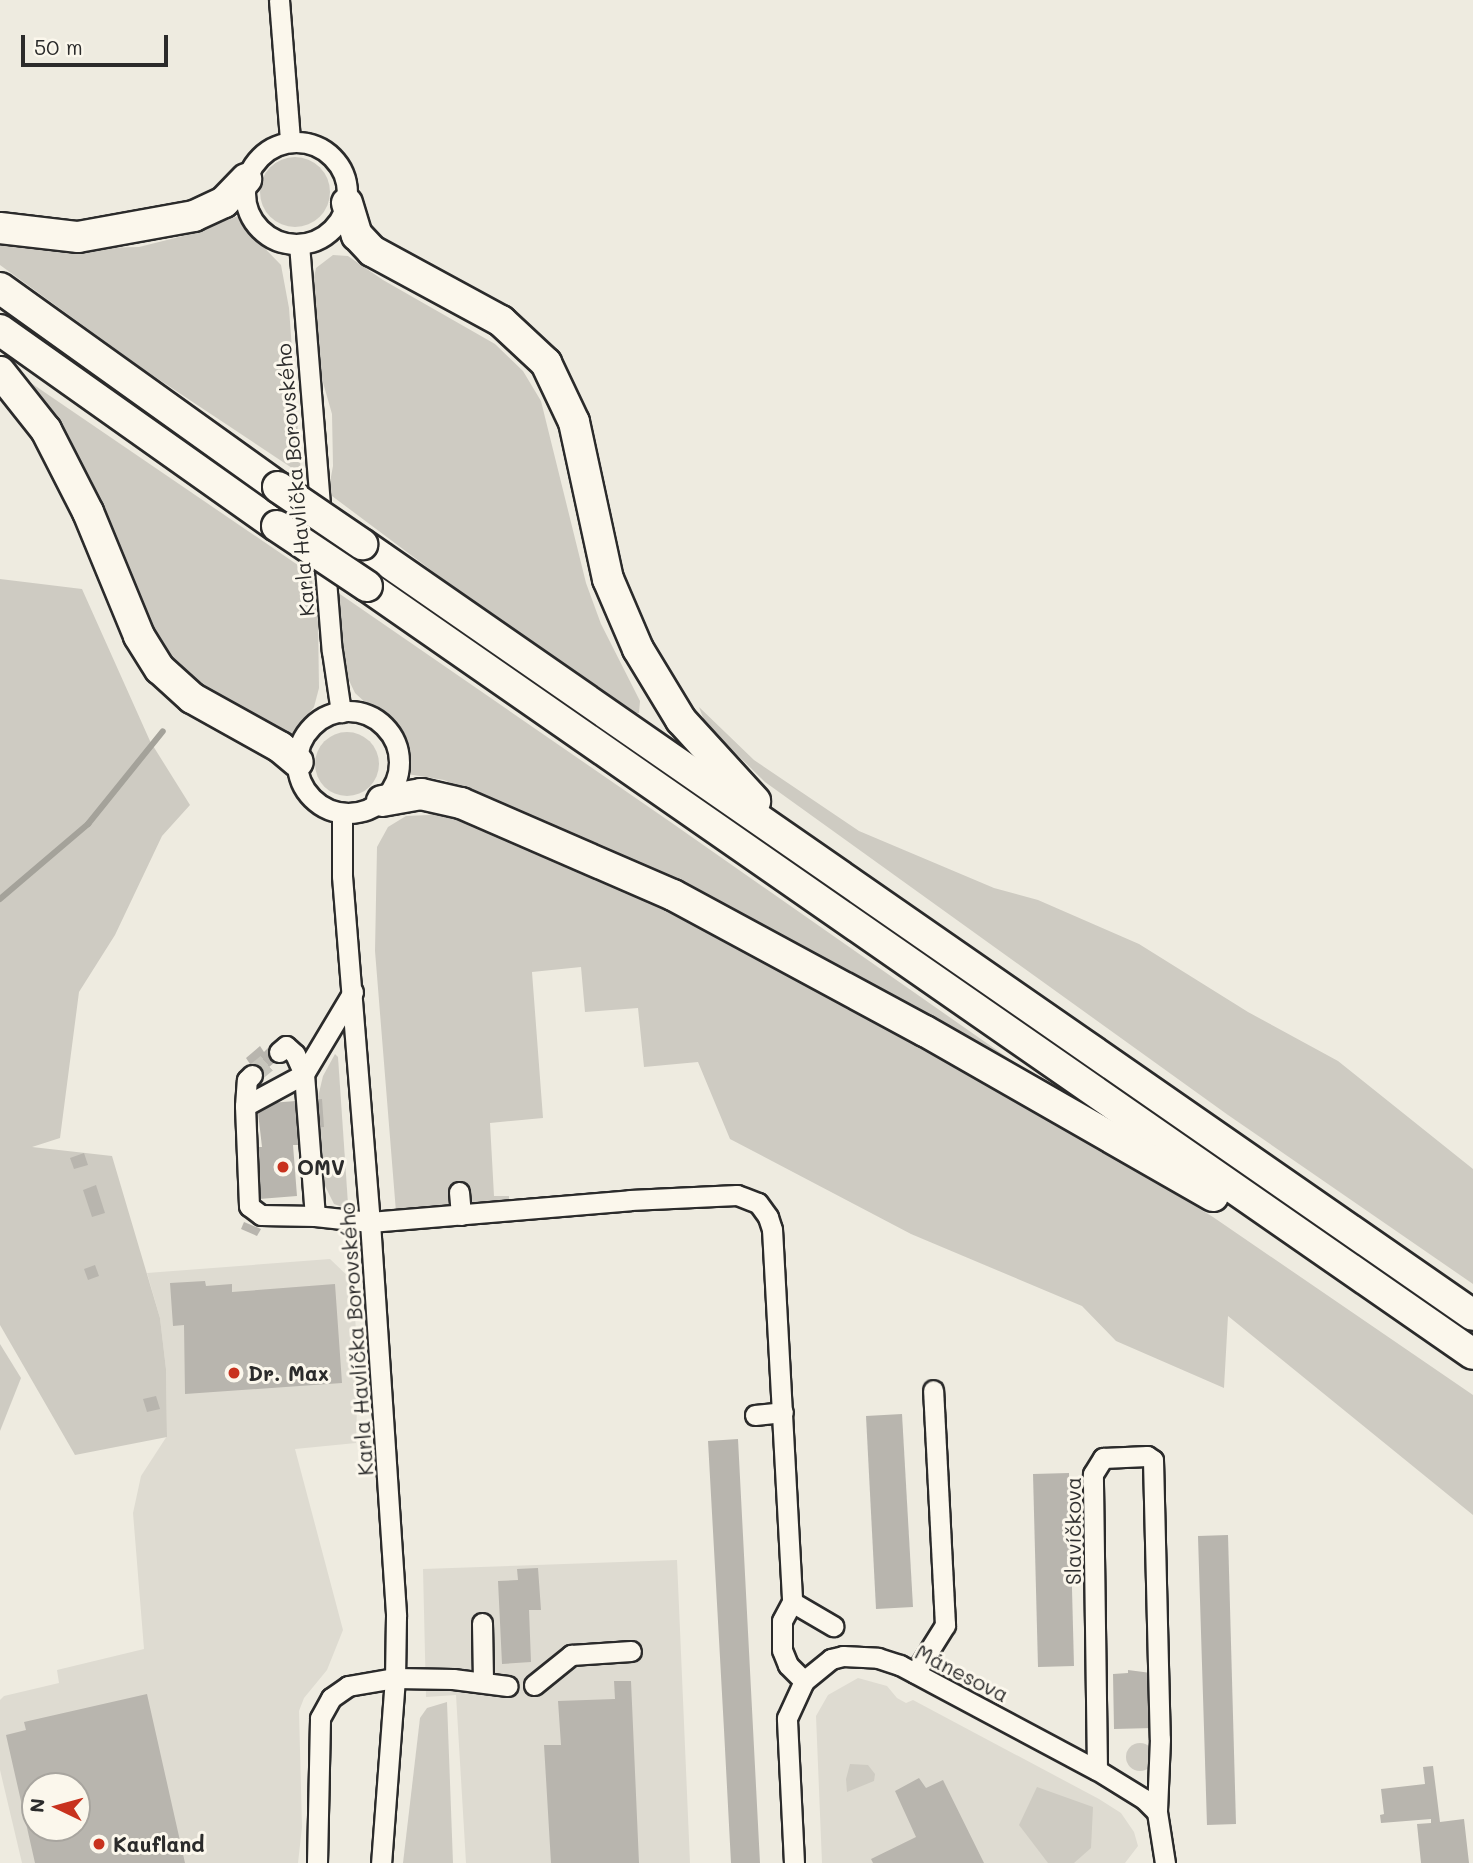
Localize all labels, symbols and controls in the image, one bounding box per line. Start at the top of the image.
scale bar [24,21,172,65]
text: 50 m [34,33,83,60]
street label: Karla Havlíčka Borovského [271,342,319,618]
place label: OMV [297,1154,345,1180]
marker: OMV [275,1159,291,1175]
street label: Karla Havlíčka Borovského [334,1201,378,1477]
place label: Dr. Max [248,1360,329,1386]
marker: Dr. Max [226,1365,242,1381]
street label: Slavíčkova [1060,1477,1086,1585]
street label: Mánesova [911,1639,1013,1707]
north arrow [21,1772,91,1842]
text: N [23,1797,50,1814]
place label: Kaufland [113,1831,205,1857]
marker: Kaufland [91,1836,107,1852]

